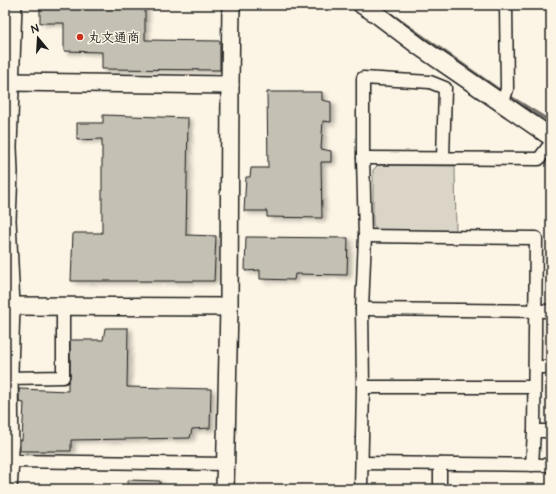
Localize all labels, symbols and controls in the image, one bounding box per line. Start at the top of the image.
north arrow [18,18,58,58]
text: N [29,21,41,37]
place label: 丸文通商 [88,29,140,47]
marker: 丸文通商 [75,32,85,42]

